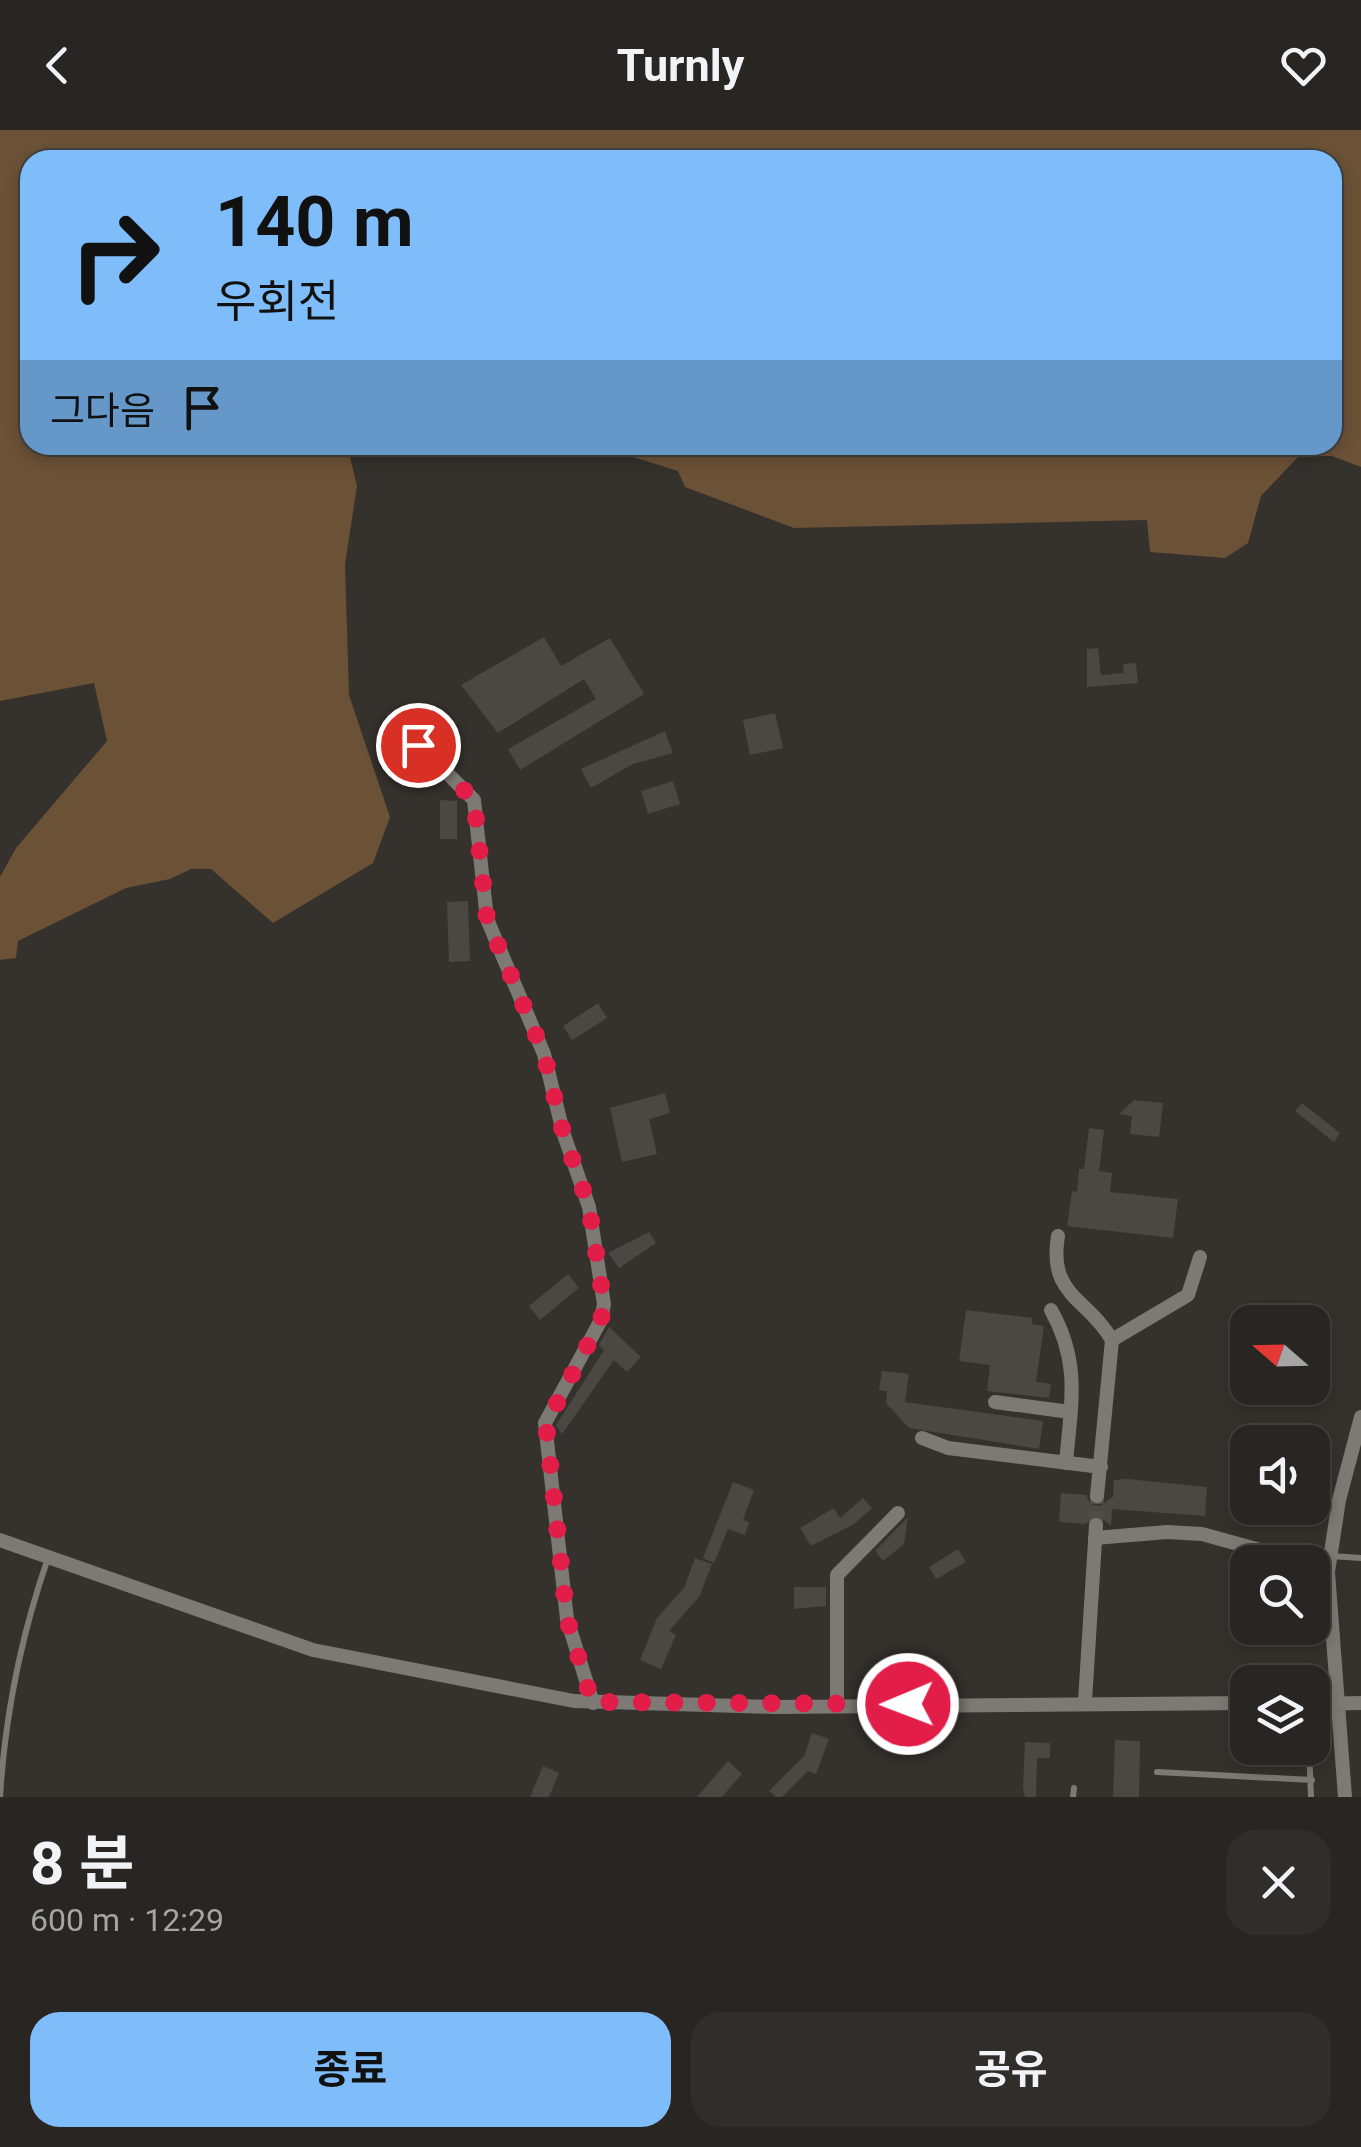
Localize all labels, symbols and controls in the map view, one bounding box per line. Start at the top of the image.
icon: back [30,38,85,93]
icon: heart [1276,38,1331,93]
text: Turnly [617,39,744,92]
text: 140 m [215,181,414,263]
icon: right [50,190,180,320]
text: 우회전 [215,275,339,328]
icon: arrive [175,380,230,435]
text: 그다음 [50,389,155,433]
pin [376,703,461,788]
icon: arrive [391,718,446,773]
north arrow [1230,1305,1330,1405]
map controls [1230,1305,1330,1765]
button: sound [1230,1425,1330,1525]
button: search [1230,1545,1330,1645]
position arrow [856,1652,960,1756]
button: layers [1230,1665,1330,1765]
text: 8 분 [30,1828,135,1899]
button: close [1226,1830,1331,1935]
text: 600 m · 12:29 [30,1901,224,1939]
button: 종료 [30,2012,671,2127]
button: 공유 [691,2012,1331,2127]

